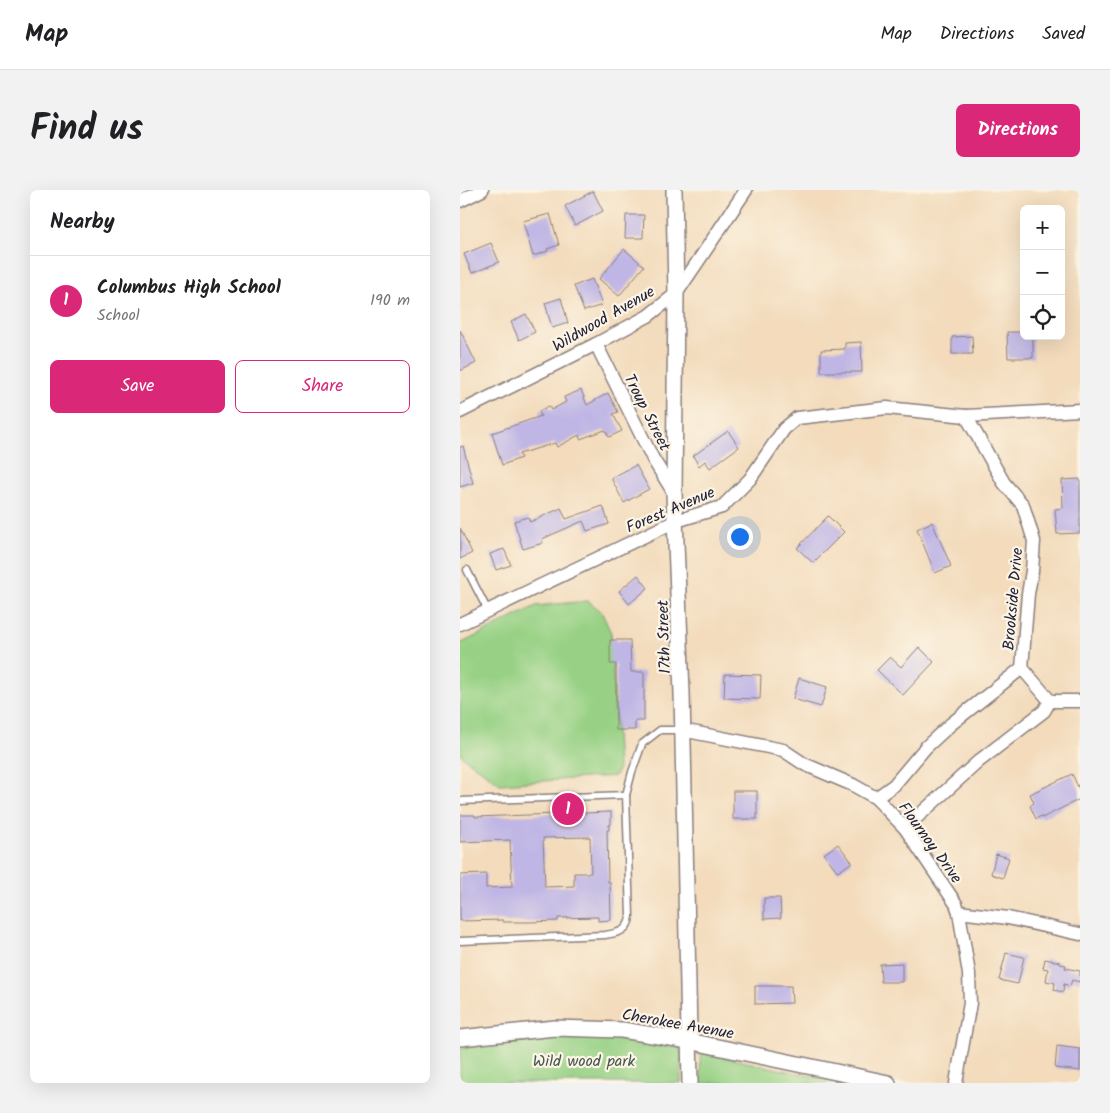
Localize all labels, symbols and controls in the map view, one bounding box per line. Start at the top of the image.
text: Map [25,15,68,54]
text: Map [880,20,912,49]
text: Directions [940,20,1014,49]
text: Saved [1042,20,1085,49]
text: Find us [30,102,143,158]
button: Directions [956,104,1080,157]
map controls [1020,205,1065,340]
button: + [1020,205,1065,250]
text: Nearby [50,206,115,239]
button: − [1020,250,1065,295]
text: Columbus High School [97,273,281,303]
street label: Wildwood Avenue [548,280,660,359]
text: 1 [64,288,68,313]
text: 190 m [370,288,410,313]
button: locate [1020,295,1065,340]
text: School [97,303,140,328]
button: Save [50,360,225,413]
button: Share [235,360,410,413]
street label: Troup Street [617,370,677,456]
street label: Forest Avenue [622,480,719,540]
your location [727,524,753,550]
street label: Brookside Drive [997,547,1030,652]
street label: 17th Street [651,599,678,674]
pin: 1 [552,790,584,828]
street label: Flournoy Drive [892,797,968,889]
street label: Cherokee Avenue [620,1002,736,1047]
park label: Wild wood park [533,1049,636,1074]

